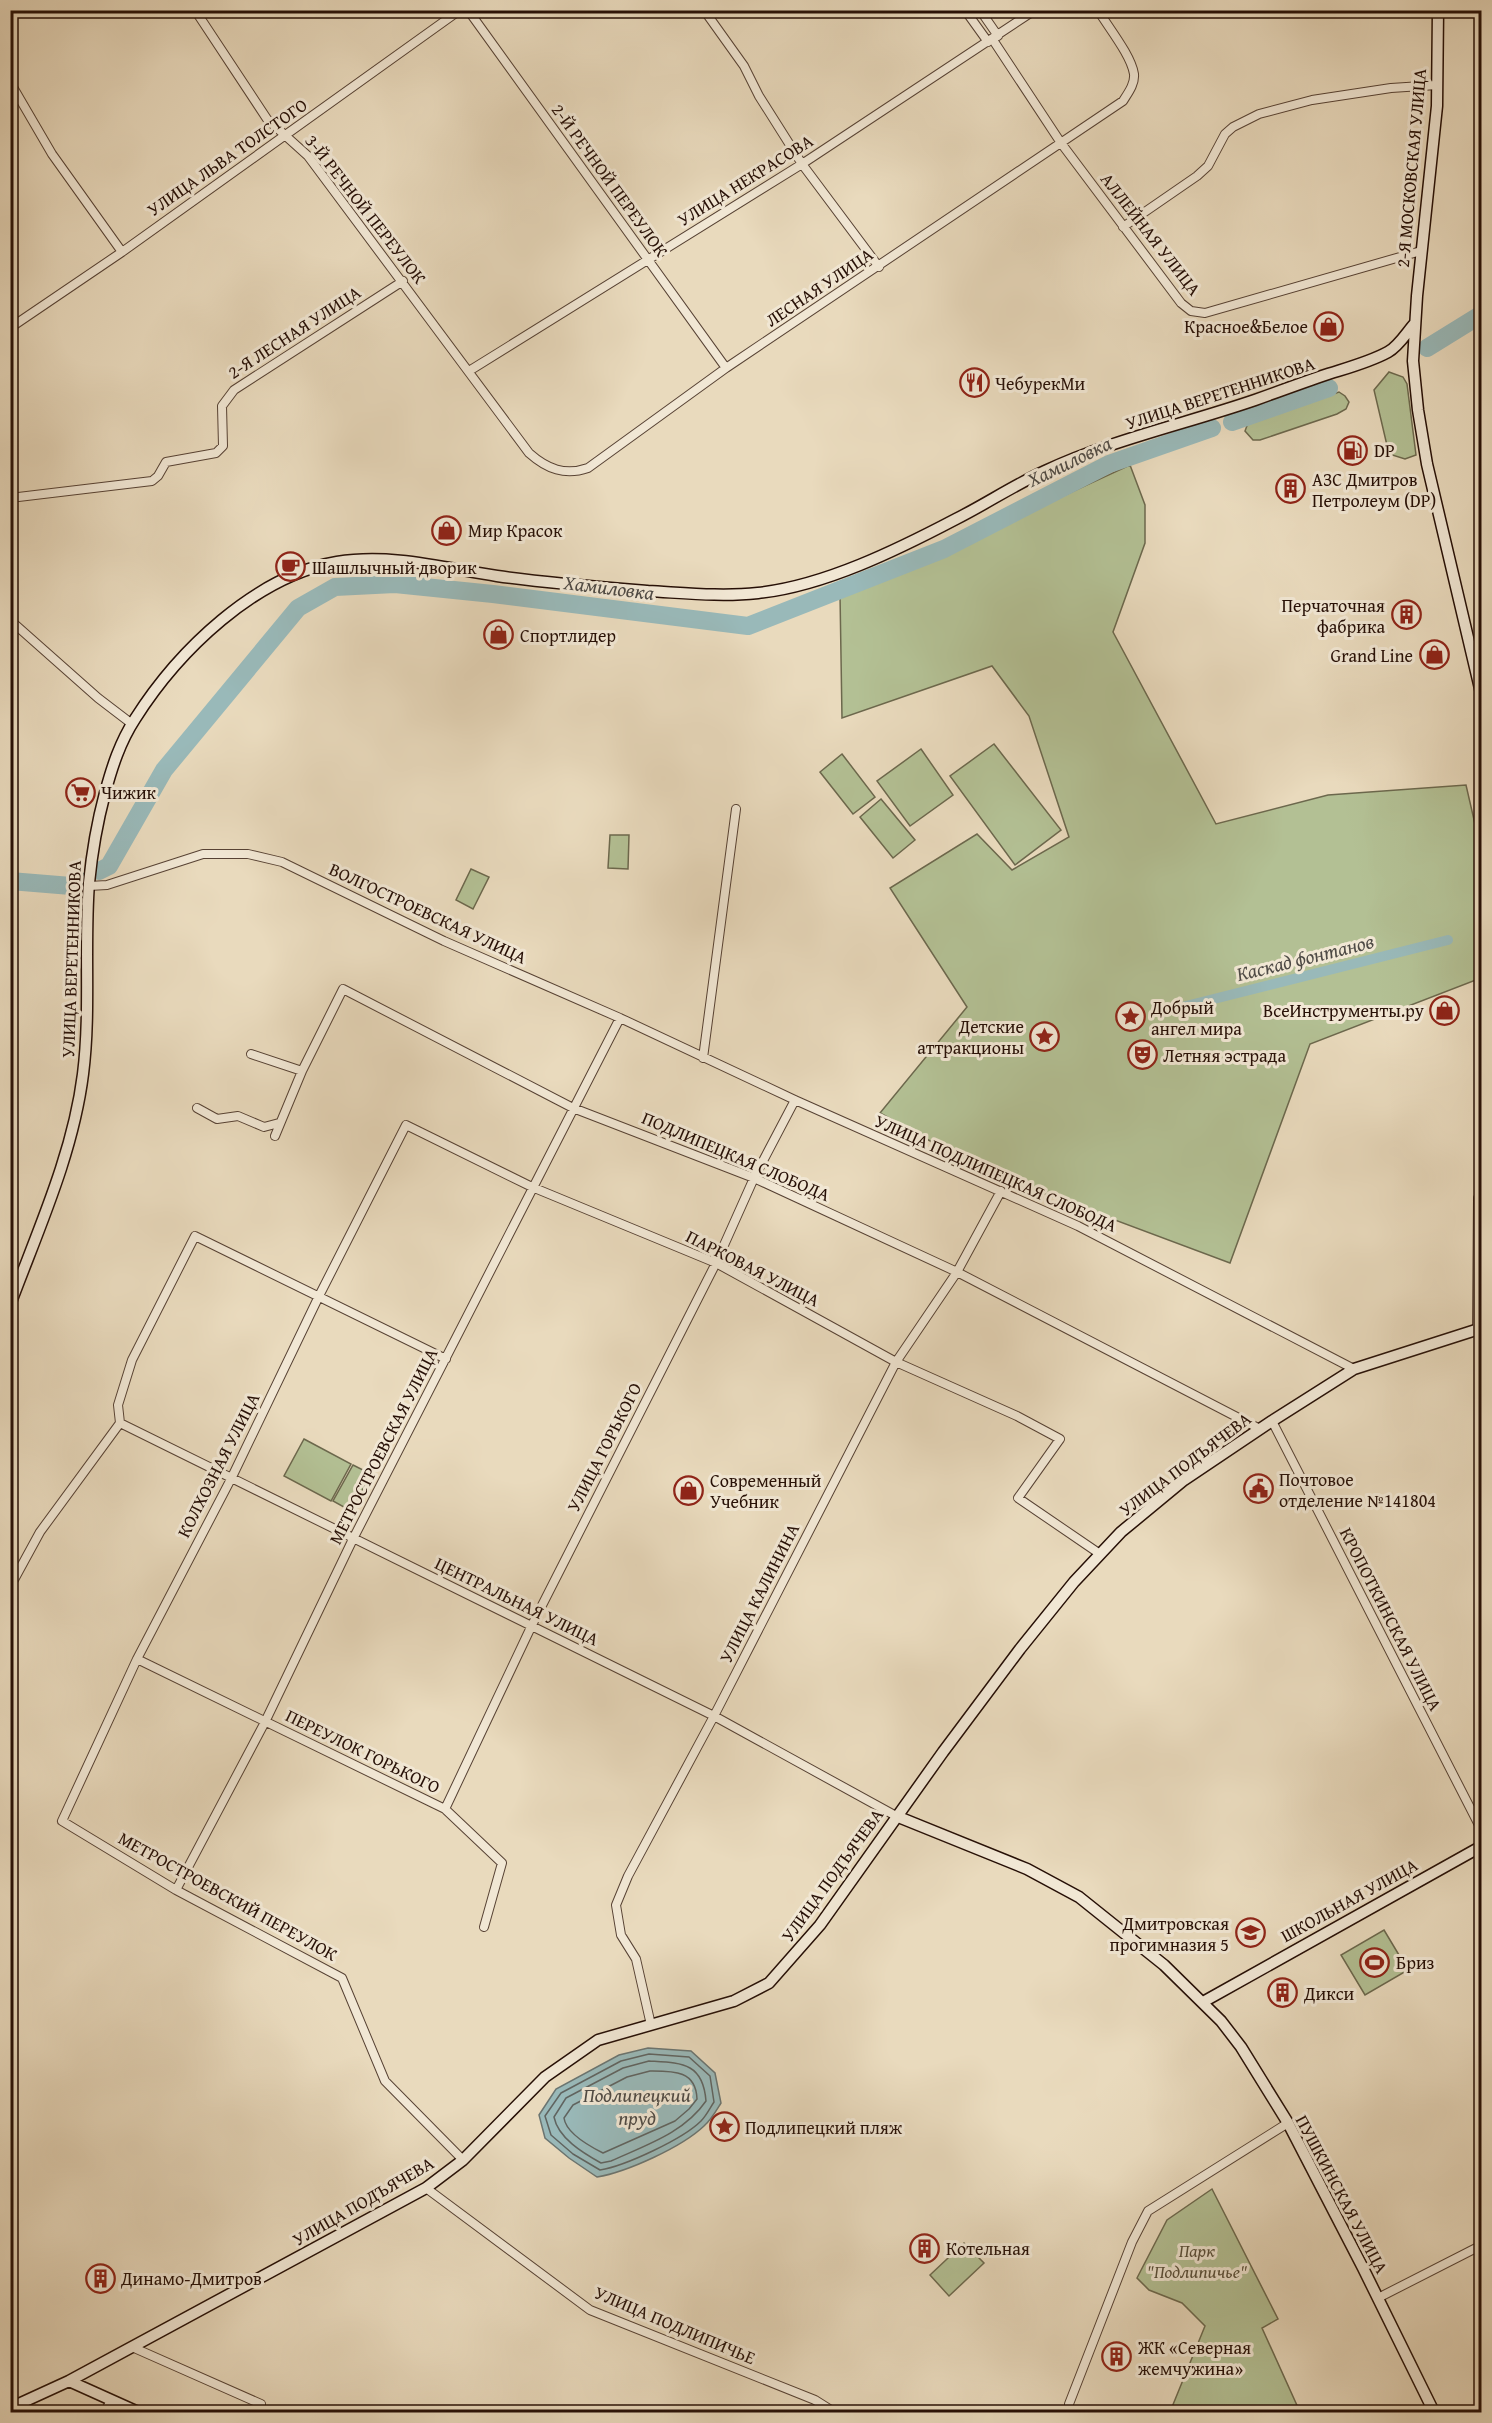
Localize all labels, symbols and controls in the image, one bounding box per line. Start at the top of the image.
street label: 2-Я МОСКОВСКАЯ УЛИЦА [1389,67,1433,269]
street label: УЛИЦА ЛЬВА ТОЛСТОГО [141,91,313,223]
street label: 2-Й РЕЧНОЙ ПЕРЕУЛОК [545,98,675,262]
street label: УЛИЦА НЕКРАСОВА [672,127,818,233]
street label: 3-Й РЕЧНОЙ ПЕРЕУЛОК [299,128,433,290]
street label: АЛЛЕЙНАЯ УЛИЦА [1094,167,1208,301]
street label: ЛЕСНАЯ УЛИЦА [760,241,878,333]
street label: 2-Я ЛЕСНАЯ УЛИЦА [222,279,366,385]
shop icon: Красное&Белое [1313,310,1345,342]
place label: Красное&Белое [1184,313,1308,340]
street label: УЛИЦА ВЕРЕТЕННИКОВА [1122,350,1318,436]
restaurant icon: ЧебурекМи [958,367,990,399]
place label: ЧебурекМи [995,370,1086,397]
water label: Хамиловка [1021,428,1117,494]
fuel station icon: DP [1337,434,1369,466]
place label: DP [1374,437,1395,464]
place label: АЗС Дмитров Петролеум (DP) [1312,466,1436,514]
building icon: АЗС Дмитров Петролеум (DP) [1275,473,1307,505]
shop icon: Мир Красок [431,514,463,546]
place label: Мир Красок [468,517,563,544]
cafe icon: Шашлычный дворик [275,551,307,583]
place label: Шашлычный дворик [312,554,477,581]
water label: Хамиловка [561,567,657,607]
place label: Перчаточная фабрика [1281,592,1385,640]
building icon: Перчаточная фабрика [1390,599,1422,631]
shop icon: Спортлидер [483,619,515,651]
place label: Спортлидер [520,622,616,649]
shop icon: Grand Line [1418,639,1450,671]
place label: Grand Line [1331,642,1413,669]
supermarket icon: Чижик [64,776,96,808]
place label: Чижик [101,779,157,806]
street label: ВОЛГОСТРОЕВСКАЯ УЛИЦА [325,855,531,971]
street label: УЛИЦА ВЕРЕТЕННИКОВА [54,860,88,1058]
water label: Каскад фонтанов [1233,926,1377,988]
place label: Добрый ангел мира [1150,994,1242,1042]
shop icon: ВсеИнструменты.ру [1429,994,1461,1026]
place label: ВсеИнструменты.ру [1263,997,1424,1024]
place icon: Добрый ангел мира [1114,1001,1146,1033]
place label: Детские аттракционы [917,1013,1024,1061]
place icon: Детские аттракционы [1029,1020,1061,1052]
theatre icon: Летняя эстрада [1126,1039,1158,1071]
place label: Летняя эстрада [1163,1042,1286,1069]
street label: ПОДЛИПЕЦКАЯ СЛОБОДА [638,1104,834,1208]
street label: УЛИЦА ПОДЛИПЕЦКАЯ СЛОБОДА [870,1107,1122,1239]
street label: ПАРКОВАЯ УЛИЦА [681,1223,825,1313]
street label: МЕТРОСТРОЕВСКАЯ УЛИЦА [322,1343,444,1549]
street label: УЛИЦА ГОРЬКОГО [560,1378,648,1516]
street label: КОЛХОЗНАЯ УЛИЦА [170,1388,266,1542]
street label: УЛИЦА ПОДЪЯЧЕВА [1113,1405,1257,1523]
place label: Почтовое отделение №141804 [1279,1466,1436,1514]
place label: Современный Учебник [710,1467,822,1515]
public building icon: Почтовое отделение №141804 [1242,1473,1274,1505]
shop icon: Современный Учебник [673,1474,705,1506]
street label: УЛИЦА КАЛИНИНА [712,1518,806,1668]
street label: КРОПОТКИНСКАЯ УЛИЦА [1333,1523,1449,1716]
street label: ЦЕНТРАЛЬНАЯ УЛИЦА [431,1550,604,1652]
street label: ПЕРЕУЛОК ГОРЬКОГО [281,1702,445,1800]
street label: УЛИЦА ПОДЪЯЧЕВА [774,1803,890,1947]
street label: МЕТРОСТРОЕВСКИЙ ПЕРЕУЛОК [114,1824,342,1968]
street label: ШКОЛЬНАЯ УЛИЦА [1276,1851,1423,1949]
place label: Дмитровская прогимназия 5 [1110,1910,1229,1958]
school or university icon: Дмитровская прогимназия 5 [1234,1917,1266,1949]
sports icon: Бриз [1359,1946,1391,1978]
place label: Бриз [1396,1949,1435,1976]
building icon: Дикси [1267,1977,1299,2009]
place label: Дикси [1303,1980,1355,2007]
water label: Подлипецкий пруд [583,2080,691,2132]
street label: ПУШКИНСКАЯ УЛИЦА [1289,2110,1395,2278]
place icon: Подлипецкий пляж [708,2111,740,2143]
place label: Подлипецкий пляж [745,2114,903,2141]
street label: УЛИЦА ПОДЪЯЧЕВА [287,2149,439,2253]
building icon: Котельная [909,2232,941,2264]
place label: Котельная [946,2235,1030,2262]
park label: Парк "Подлипичье" [1147,2237,1247,2285]
building icon: Динамо-Дмитров [84,2262,116,2294]
place label: Динамо-Дмитров [120,2265,262,2292]
street label: УЛИЦА ПОДЛИПИЧЬЕ [590,2279,760,2371]
place label: ЖК «Северная жемчужина» [1137,2334,1251,2382]
building icon: ЖК «Северная жемчужина» [1101,2341,1133,2373]

